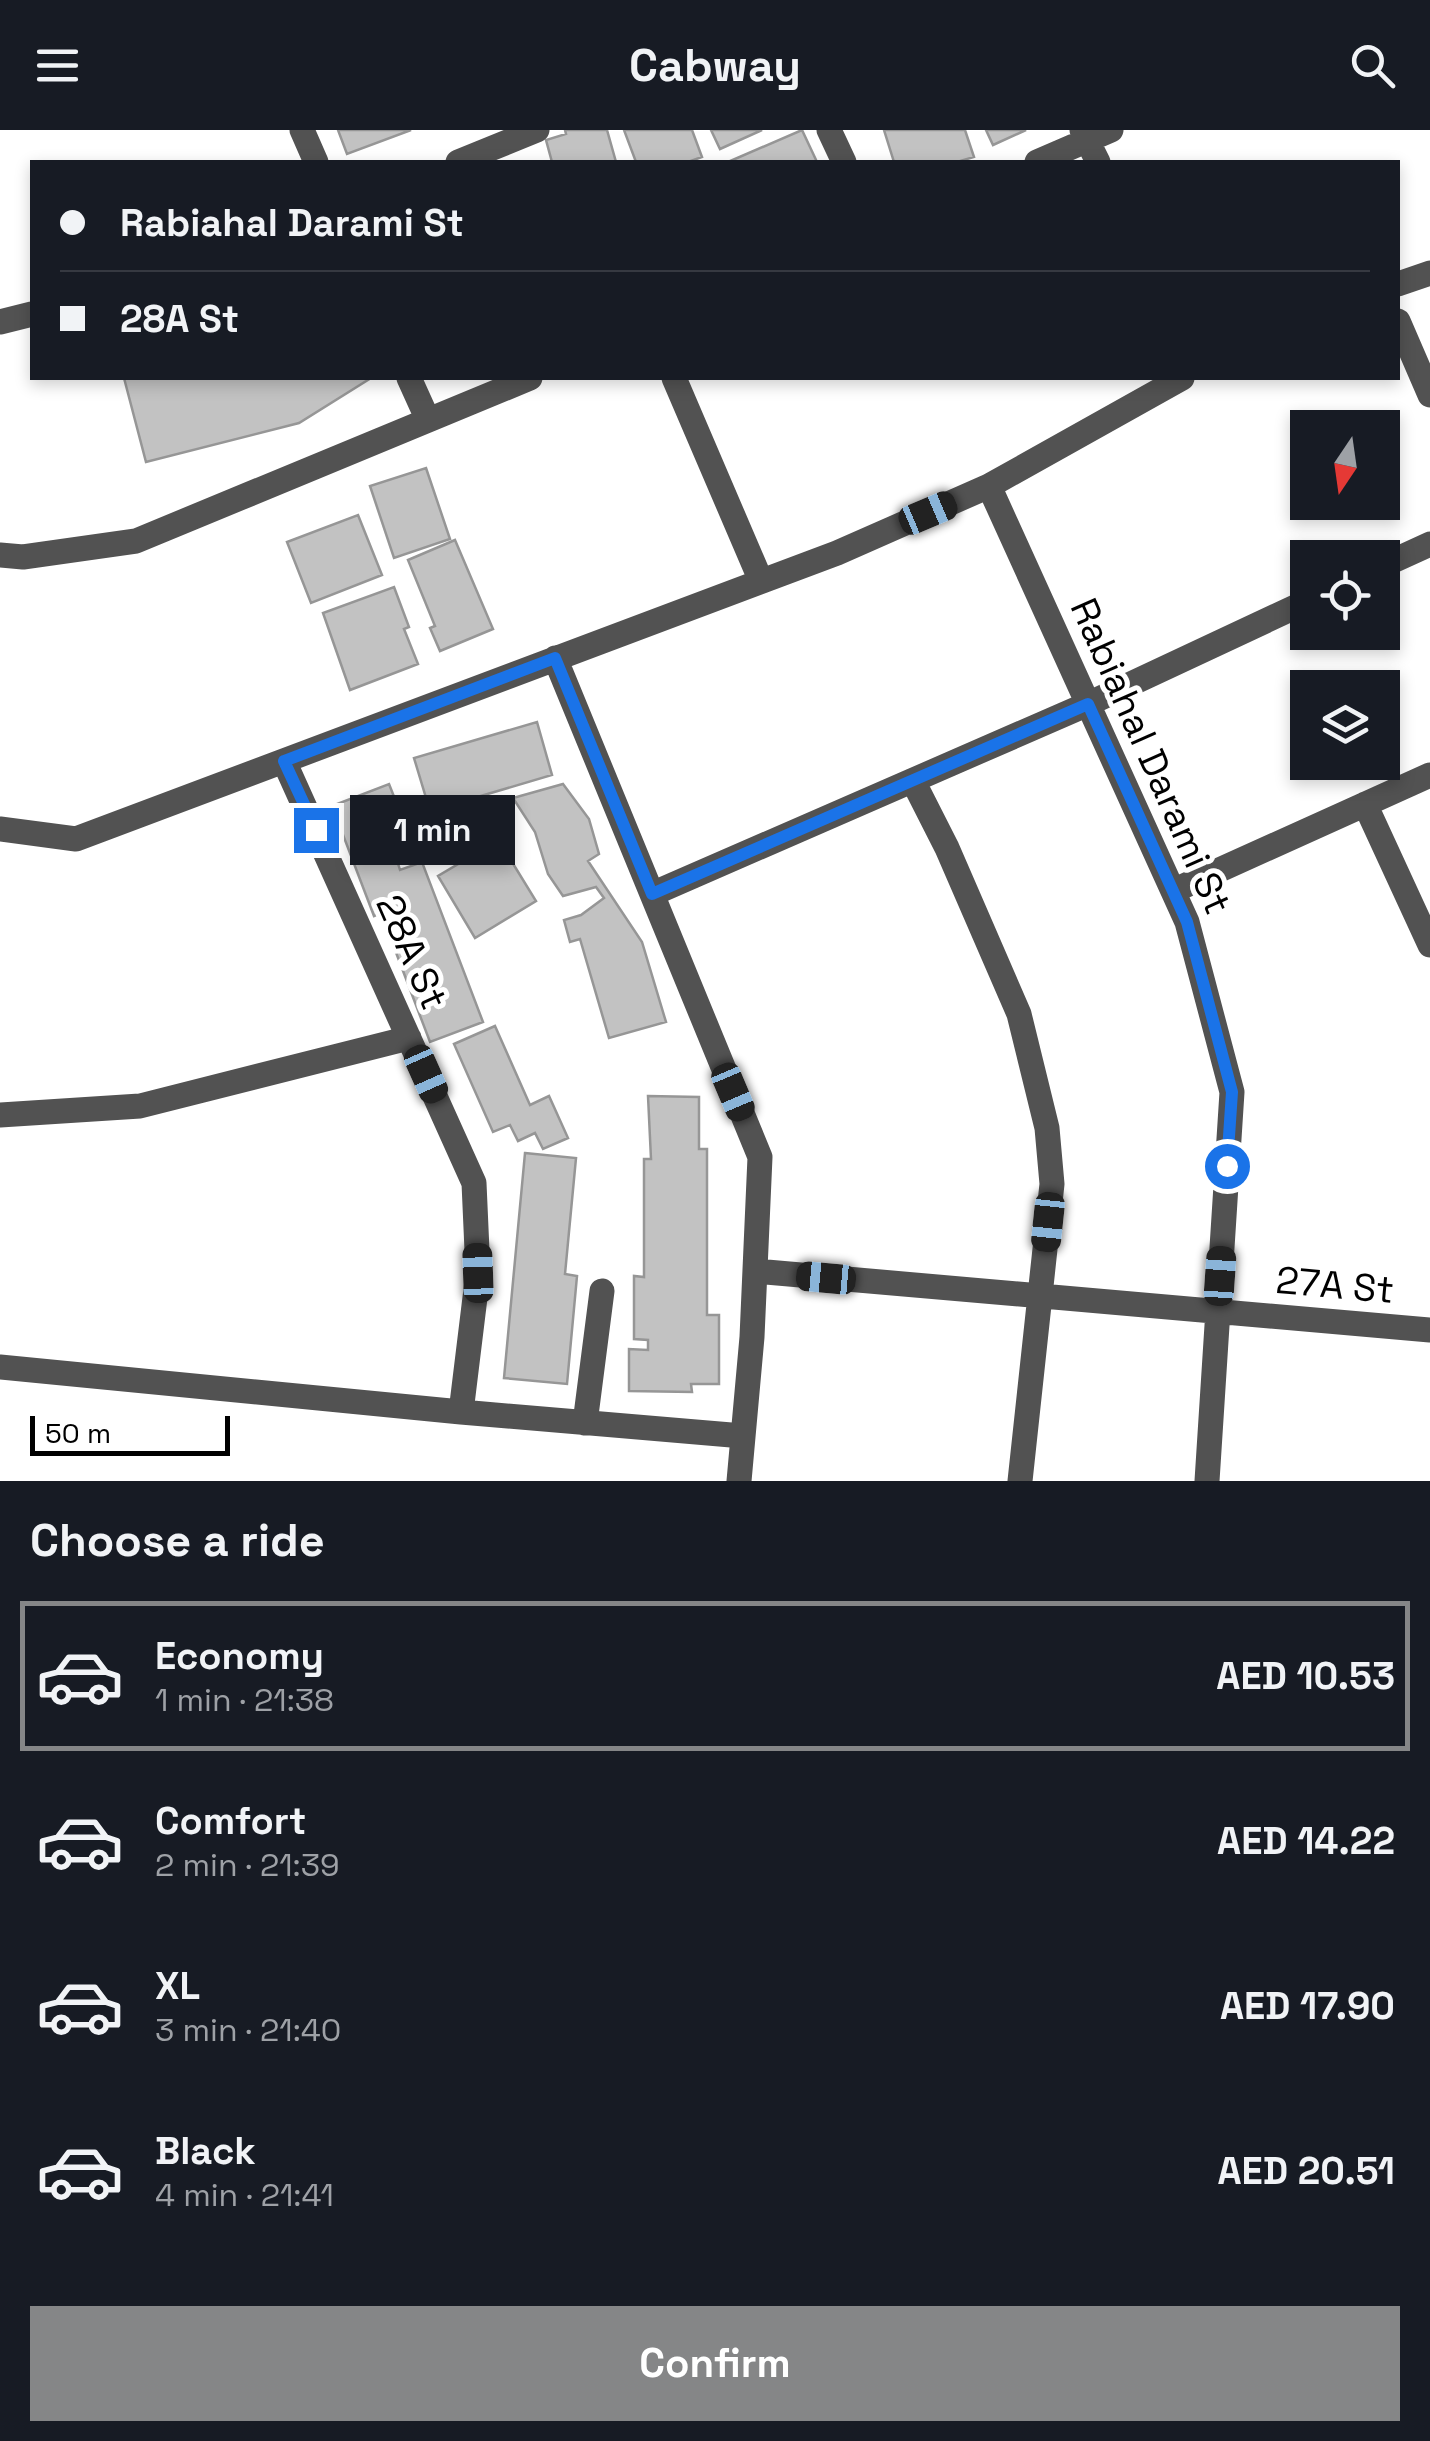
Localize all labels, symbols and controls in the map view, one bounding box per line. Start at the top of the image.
text: Cabway [629,37,801,94]
icon: menu [30,38,85,93]
icon: search [1345,38,1400,93]
text: Rabiahal Darami St [120,199,464,247]
text: 28A St [120,295,239,343]
north arrow [1290,410,1400,520]
map controls [1290,410,1400,780]
car [895,487,961,539]
button: locate [1290,540,1400,650]
street label: Rabiahal Darami St [1060,591,1242,921]
button: layers [1290,670,1400,780]
callout: 1 min [351,795,516,865]
route end [294,808,339,853]
text: 1 min [393,810,472,850]
street label: 28A St [366,887,458,1017]
car [400,1040,452,1108]
car [707,1059,759,1125]
route start [1205,1144,1250,1189]
car [1030,1191,1066,1253]
car [462,1242,494,1304]
car [1203,1245,1237,1307]
street label: 27A St [1274,1256,1396,1314]
car [795,1260,857,1296]
scale bar [30,1411,230,1456]
text: 50 m [45,1415,111,1451]
text: Choose a ride [30,1512,325,1569]
icon: car [35,1631,125,1721]
text: Economy [155,1632,324,1680]
text: AED 10.53 [1216,1652,1395,1700]
text: 1 min · 21:38 [155,1680,334,1720]
icon: car [35,1796,125,1886]
text: Comfort [155,1797,306,1845]
text: AED 14.22 [1217,1817,1395,1865]
text: 2 min · 21:39 [155,1845,340,1885]
icon: car [35,1961,125,2051]
text: XL [155,1962,200,2010]
text: AED 17.90 [1220,1982,1395,2030]
text: 3 min · 21:40 [155,2010,341,2050]
icon: car [35,2126,125,2216]
text: Black [155,2127,256,2175]
text: AED 20.51 [1218,2147,1395,2195]
text: 4 min · 21:41 [155,2175,334,2215]
button: Confirm [30,2306,1400,2421]

